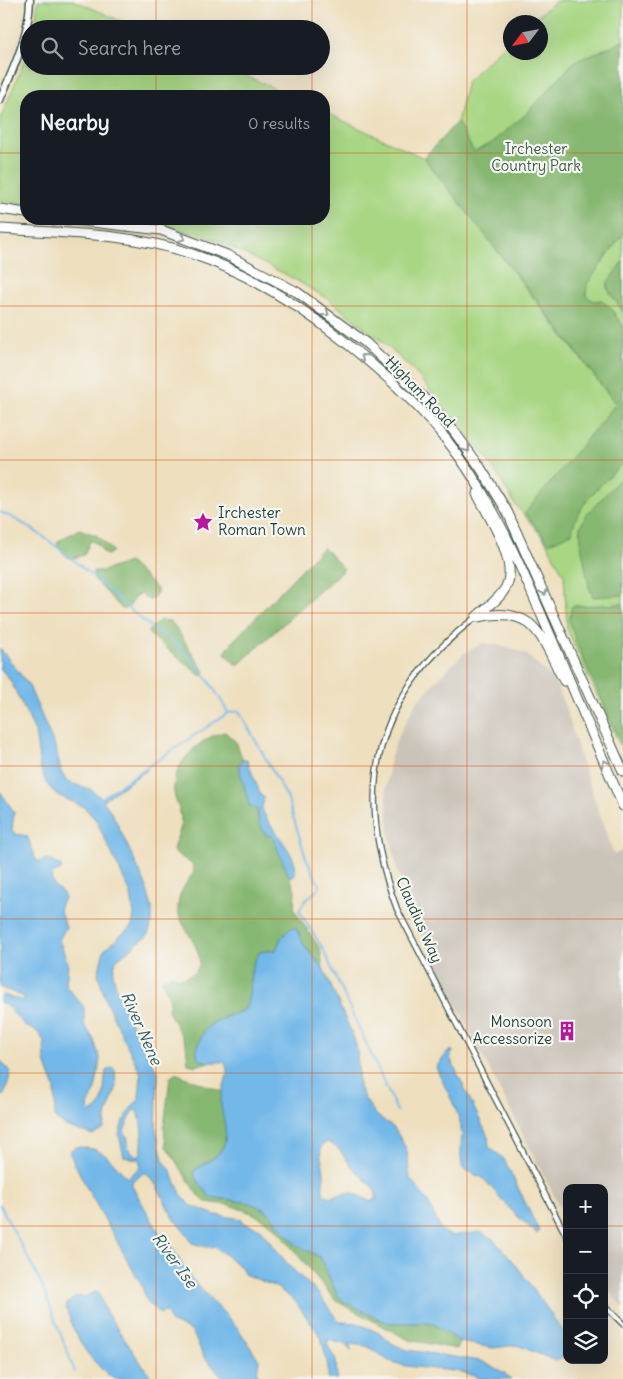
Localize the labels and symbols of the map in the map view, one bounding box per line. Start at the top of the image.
north arrow [503,15,548,60]
park label: Irchester Country Park [491,139,581,175]
one-way arrow [177,232,186,242]
one-way arrow [320,307,329,315]
street label: Higham Road [382,352,459,431]
one-way arrow [361,354,370,363]
one-way arrow [461,443,470,453]
place label: Irchester Roman Town [218,503,306,539]
place icon: Irchester Roman Town [192,511,214,533]
one-way arrow [537,587,548,596]
one-way arrow [601,759,611,768]
street label: Claudius Way [392,874,447,966]
water label: River Nene [117,988,168,1069]
place label: Monsoon Accessorize [473,1012,552,1048]
building icon: Monsoon Accessorize [556,1020,578,1042]
water label: River Ise [148,1228,203,1293]

